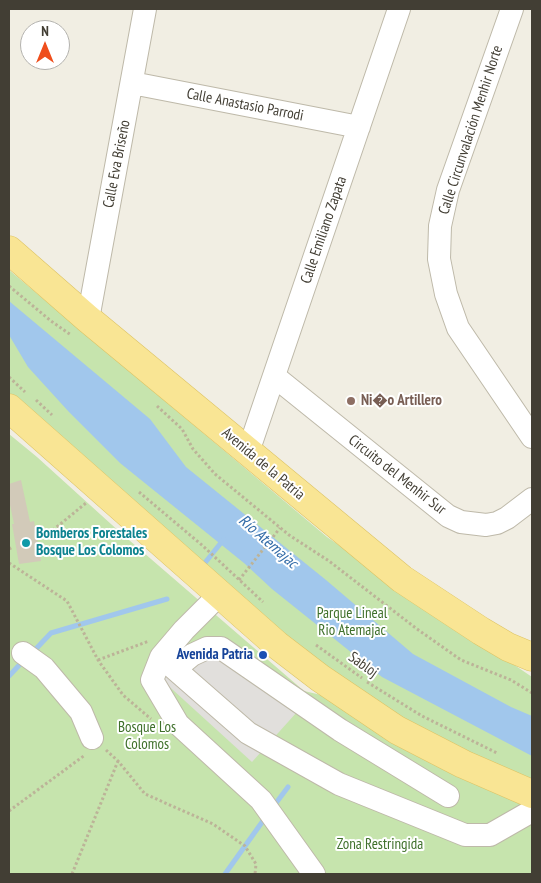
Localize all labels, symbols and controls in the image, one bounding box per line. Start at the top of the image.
north arrow [20,20,70,70]
text: N [41,22,49,40]
street label: Calle Circunvalación Menhir Norte [435,43,507,217]
street label: Calle Anastasio Parrodi [185,85,305,125]
street label: Calle Eva Briseño [100,118,134,210]
street label: Calle Emiliano Zapata [297,174,351,286]
place label: Ni�o Artillero [361,392,442,410]
marker: Ni�o Artillero [345,395,357,407]
street label: Avenida de la Patria [218,424,308,504]
street label: Circuito del Menhir Sur [345,431,449,519]
water label: Río Atemajac [235,511,301,573]
place label: Bomberos Forestales Bosque Los Colomos [36,525,147,560]
marker: Bomberos Forestales Bosque Los Colomos [20,537,32,549]
park label: Parque Lineal Rio Atemajac [317,605,387,640]
place label: Avenida Patria [177,646,253,664]
street label: Sabloj [345,648,381,682]
marker: Avenida Patria [257,649,269,661]
park label: Bosque Los Colomos [118,719,176,754]
park label: Zona Restringida [337,836,423,854]

